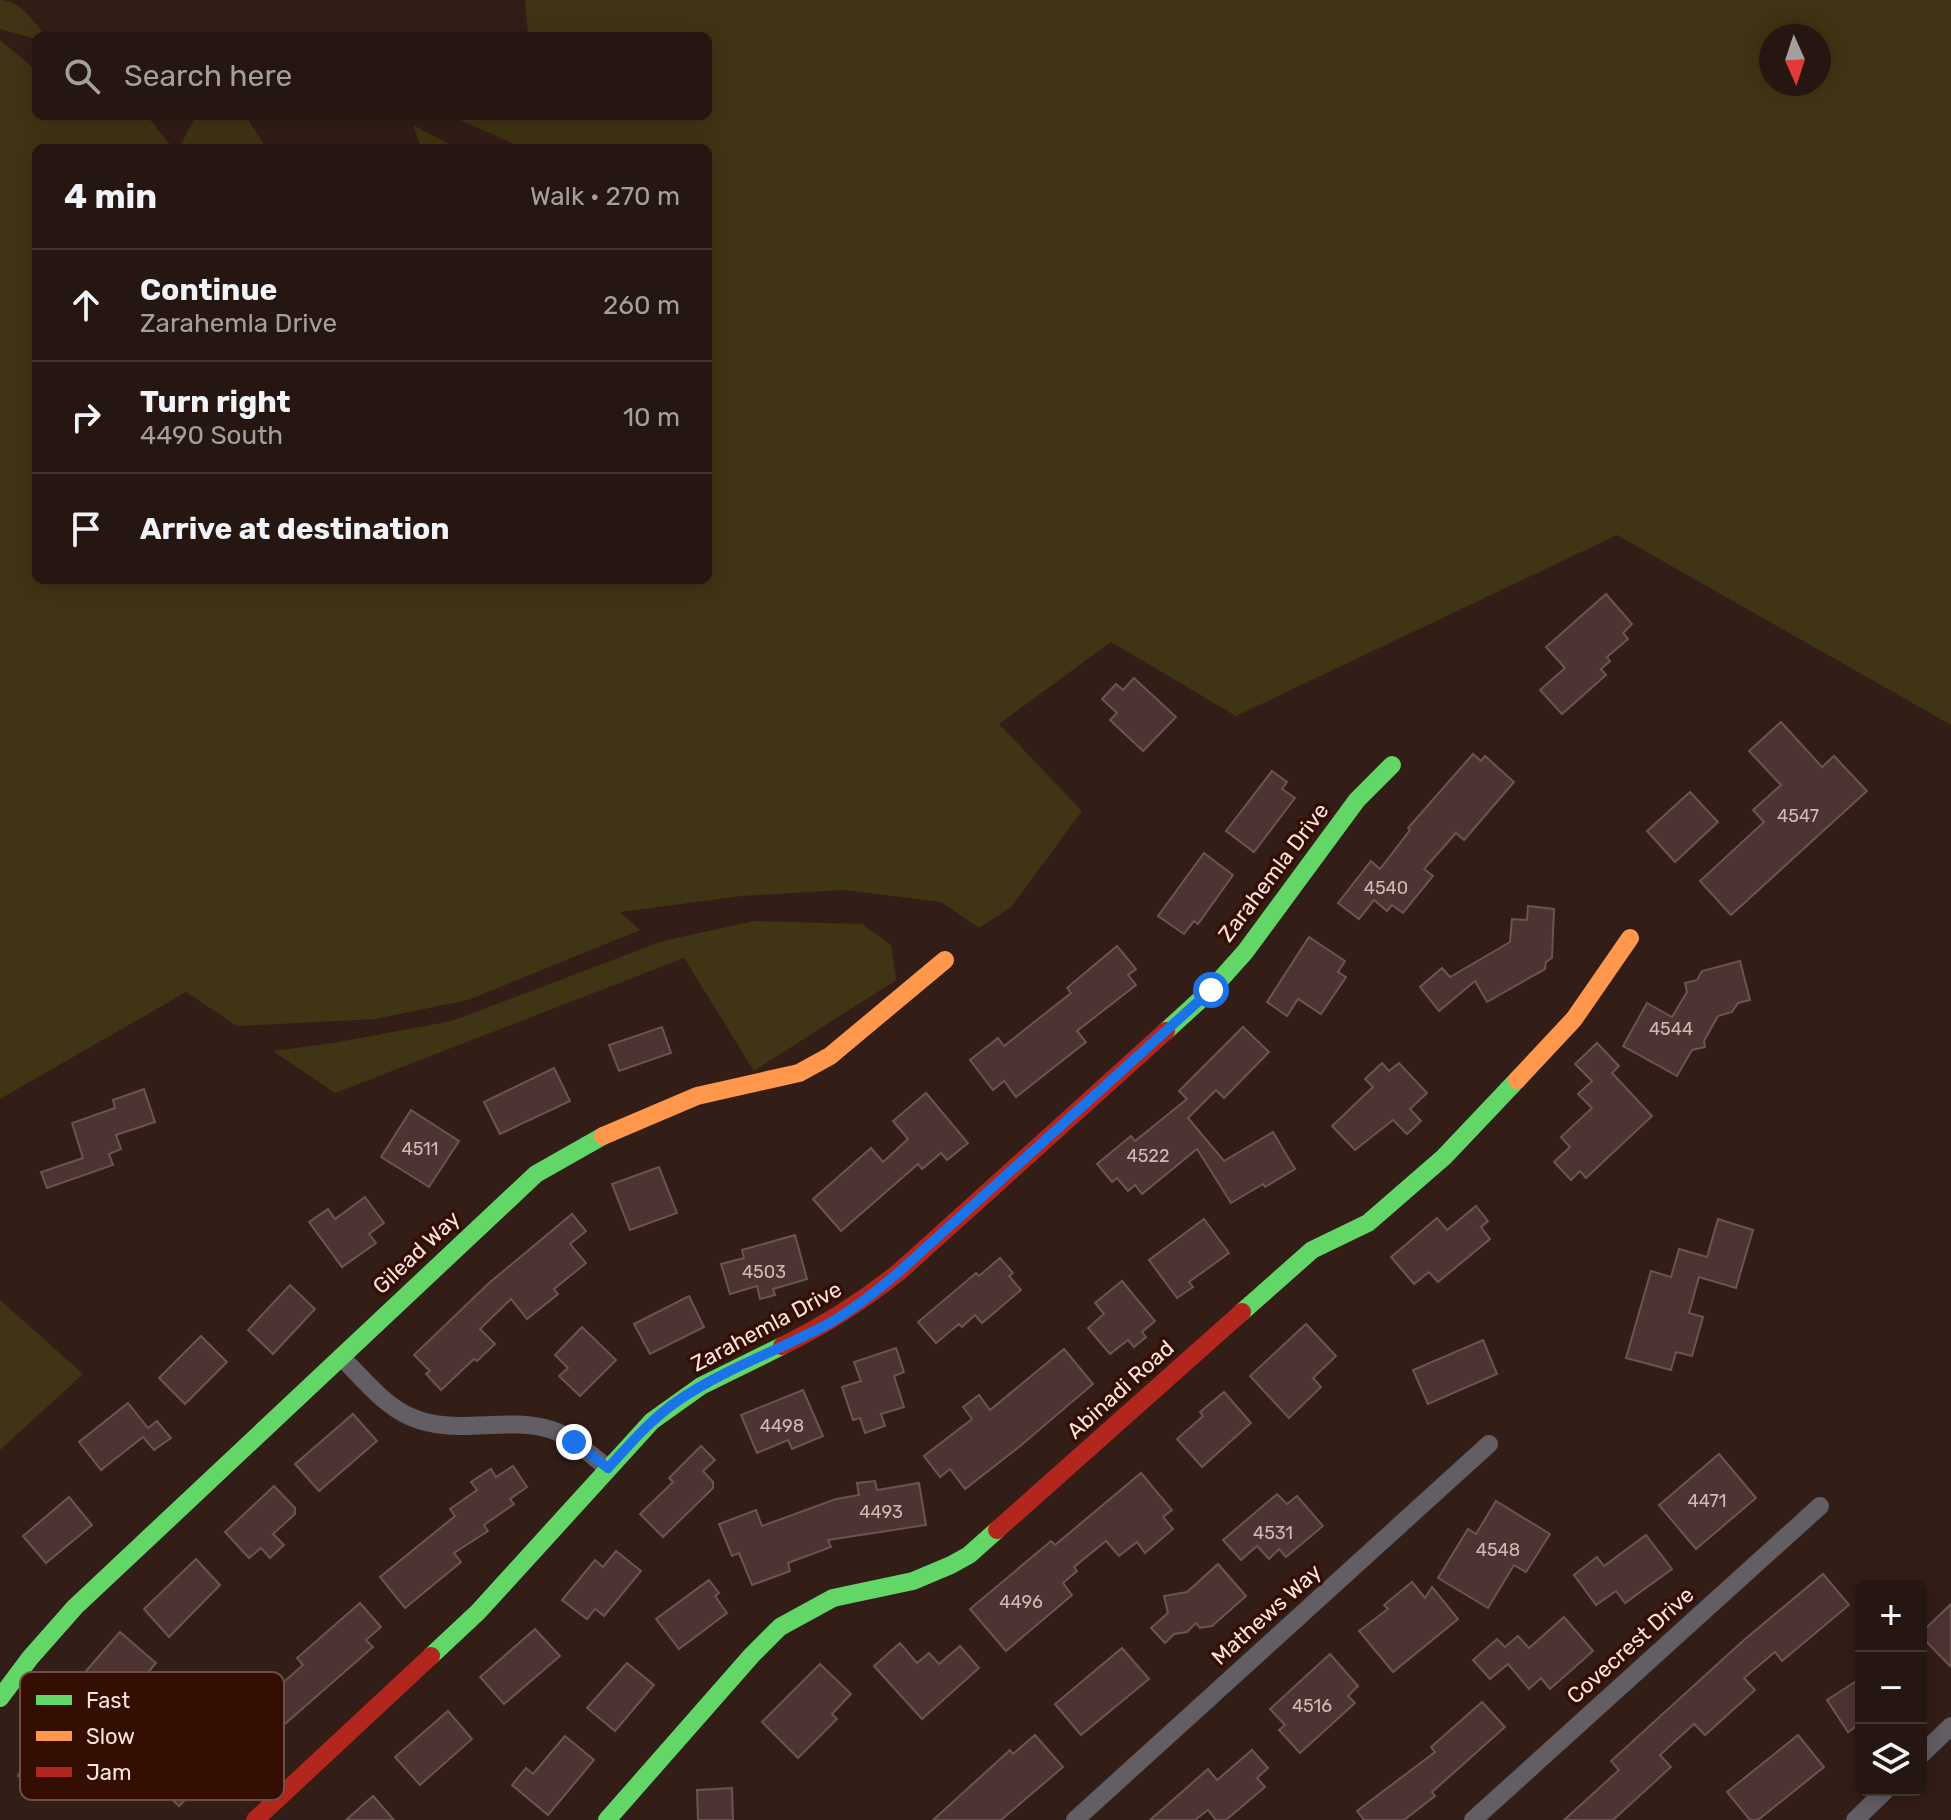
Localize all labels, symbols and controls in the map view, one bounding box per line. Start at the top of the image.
north arrow [1759,24,1831,96]
search box [32,32,712,120]
icon: search [60,54,104,98]
text: Search here [124,58,292,94]
text: 4 min [64,176,157,217]
text: Walk · 270 m [530,181,680,212]
text: Continue [140,272,277,308]
icon: ahead [64,283,108,327]
text: 260 m [603,290,680,321]
text: Zarahemla Drive [140,308,337,339]
text: Turn right [140,384,291,420]
icon: right [64,395,108,439]
text: 10 m [623,402,680,433]
text: 4490 South [140,420,283,451]
icon: arrive [64,507,108,551]
text: Arrive at destination [140,511,450,547]
street label: Zarahemla Drive [1212,798,1334,947]
house number: 4547 [1777,805,1819,827]
house number: 4540 [1364,877,1408,899]
route start [1193,972,1229,1008]
house number: 4544 [1649,1018,1693,1040]
house number: 4511 [402,1138,439,1160]
house number: 4522 [1126,1145,1170,1167]
street label: Gilead Way [367,1205,466,1300]
house number: 4503 [742,1261,786,1283]
street label: Zarahemla Drive [686,1275,846,1378]
street label: Abinadi Road [1061,1334,1179,1444]
house number: 4498 [760,1415,804,1437]
route end [556,1424,592,1460]
house number: 4471 [1688,1490,1726,1512]
house number: 4493 [859,1501,903,1523]
house number: 4531 [1253,1522,1293,1544]
house number: 4548 [1476,1539,1520,1561]
street label: Mathews Way [1206,1558,1327,1671]
map controls [1855,1580,1927,1796]
button: + [1855,1580,1927,1652]
street label: Covecrest Drive [1561,1581,1699,1710]
house number: 4496 [999,1591,1043,1613]
button: − [1855,1652,1927,1724]
legend [20,1672,284,1800]
text: Fast [86,1687,131,1714]
house number: 4516 [1292,1695,1332,1717]
text: Slow [86,1723,135,1750]
button: layers [1855,1724,1927,1796]
text: Jam [86,1759,132,1786]

